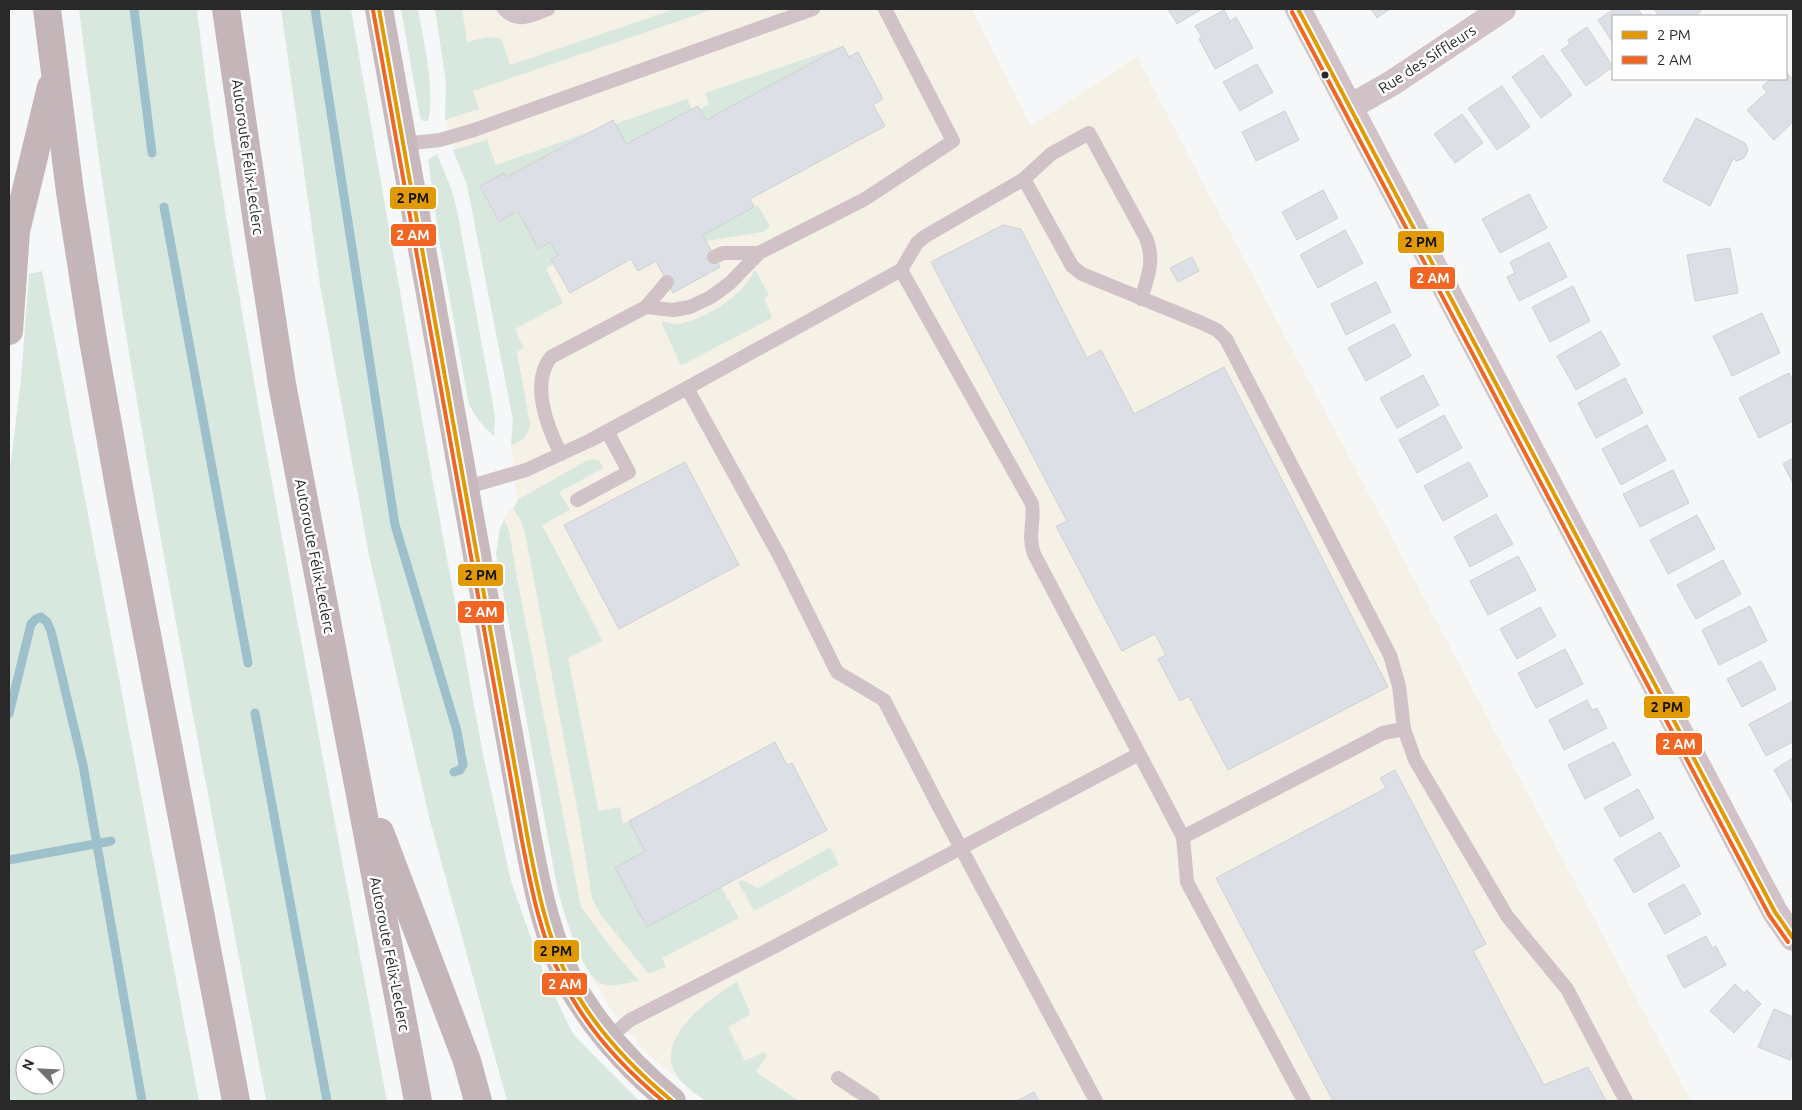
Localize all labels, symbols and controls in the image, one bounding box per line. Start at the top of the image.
legend [1612,15,1787,80]
street label: Rue des Siffleurs [1375,21,1479,97]
text: 2 PM [1657,26,1691,43]
text: 2 AM [1657,51,1692,68]
unlabelled marker [1320,70,1330,80]
street label: Autoroute Félix-Leclerc [229,78,267,236]
line badge: 2 PM [389,186,437,210]
text: 2 PM [397,190,429,206]
line badge: 2 AM [390,223,437,247]
text: 2 AM [396,227,430,243]
line badge: 2 PM [1397,230,1445,254]
text: 2 PM [1405,234,1437,250]
line badge: 2 AM [1409,266,1456,290]
text: 2 AM [1416,270,1450,286]
street label: Autoroute Félix-Leclerc [292,477,338,635]
line badge: 2 PM [457,563,504,587]
text: 2 PM [465,567,497,583]
line badge: 2 AM [457,600,505,624]
text: 2 AM [464,604,498,620]
line badge: 2 PM [1643,695,1691,719]
text: 2 PM [1651,699,1683,715]
line badge: 2 AM [1655,732,1703,756]
text: 2 AM [1662,736,1696,752]
street label: Autoroute Félix-Leclerc [367,875,413,1033]
line badge: 2 PM [533,939,580,963]
text: 2 PM [540,943,572,959]
line badge: 2 AM [541,972,588,996]
text: 2 AM [548,976,582,992]
north arrow [15,1045,65,1095]
text: N [19,1057,38,1073]

